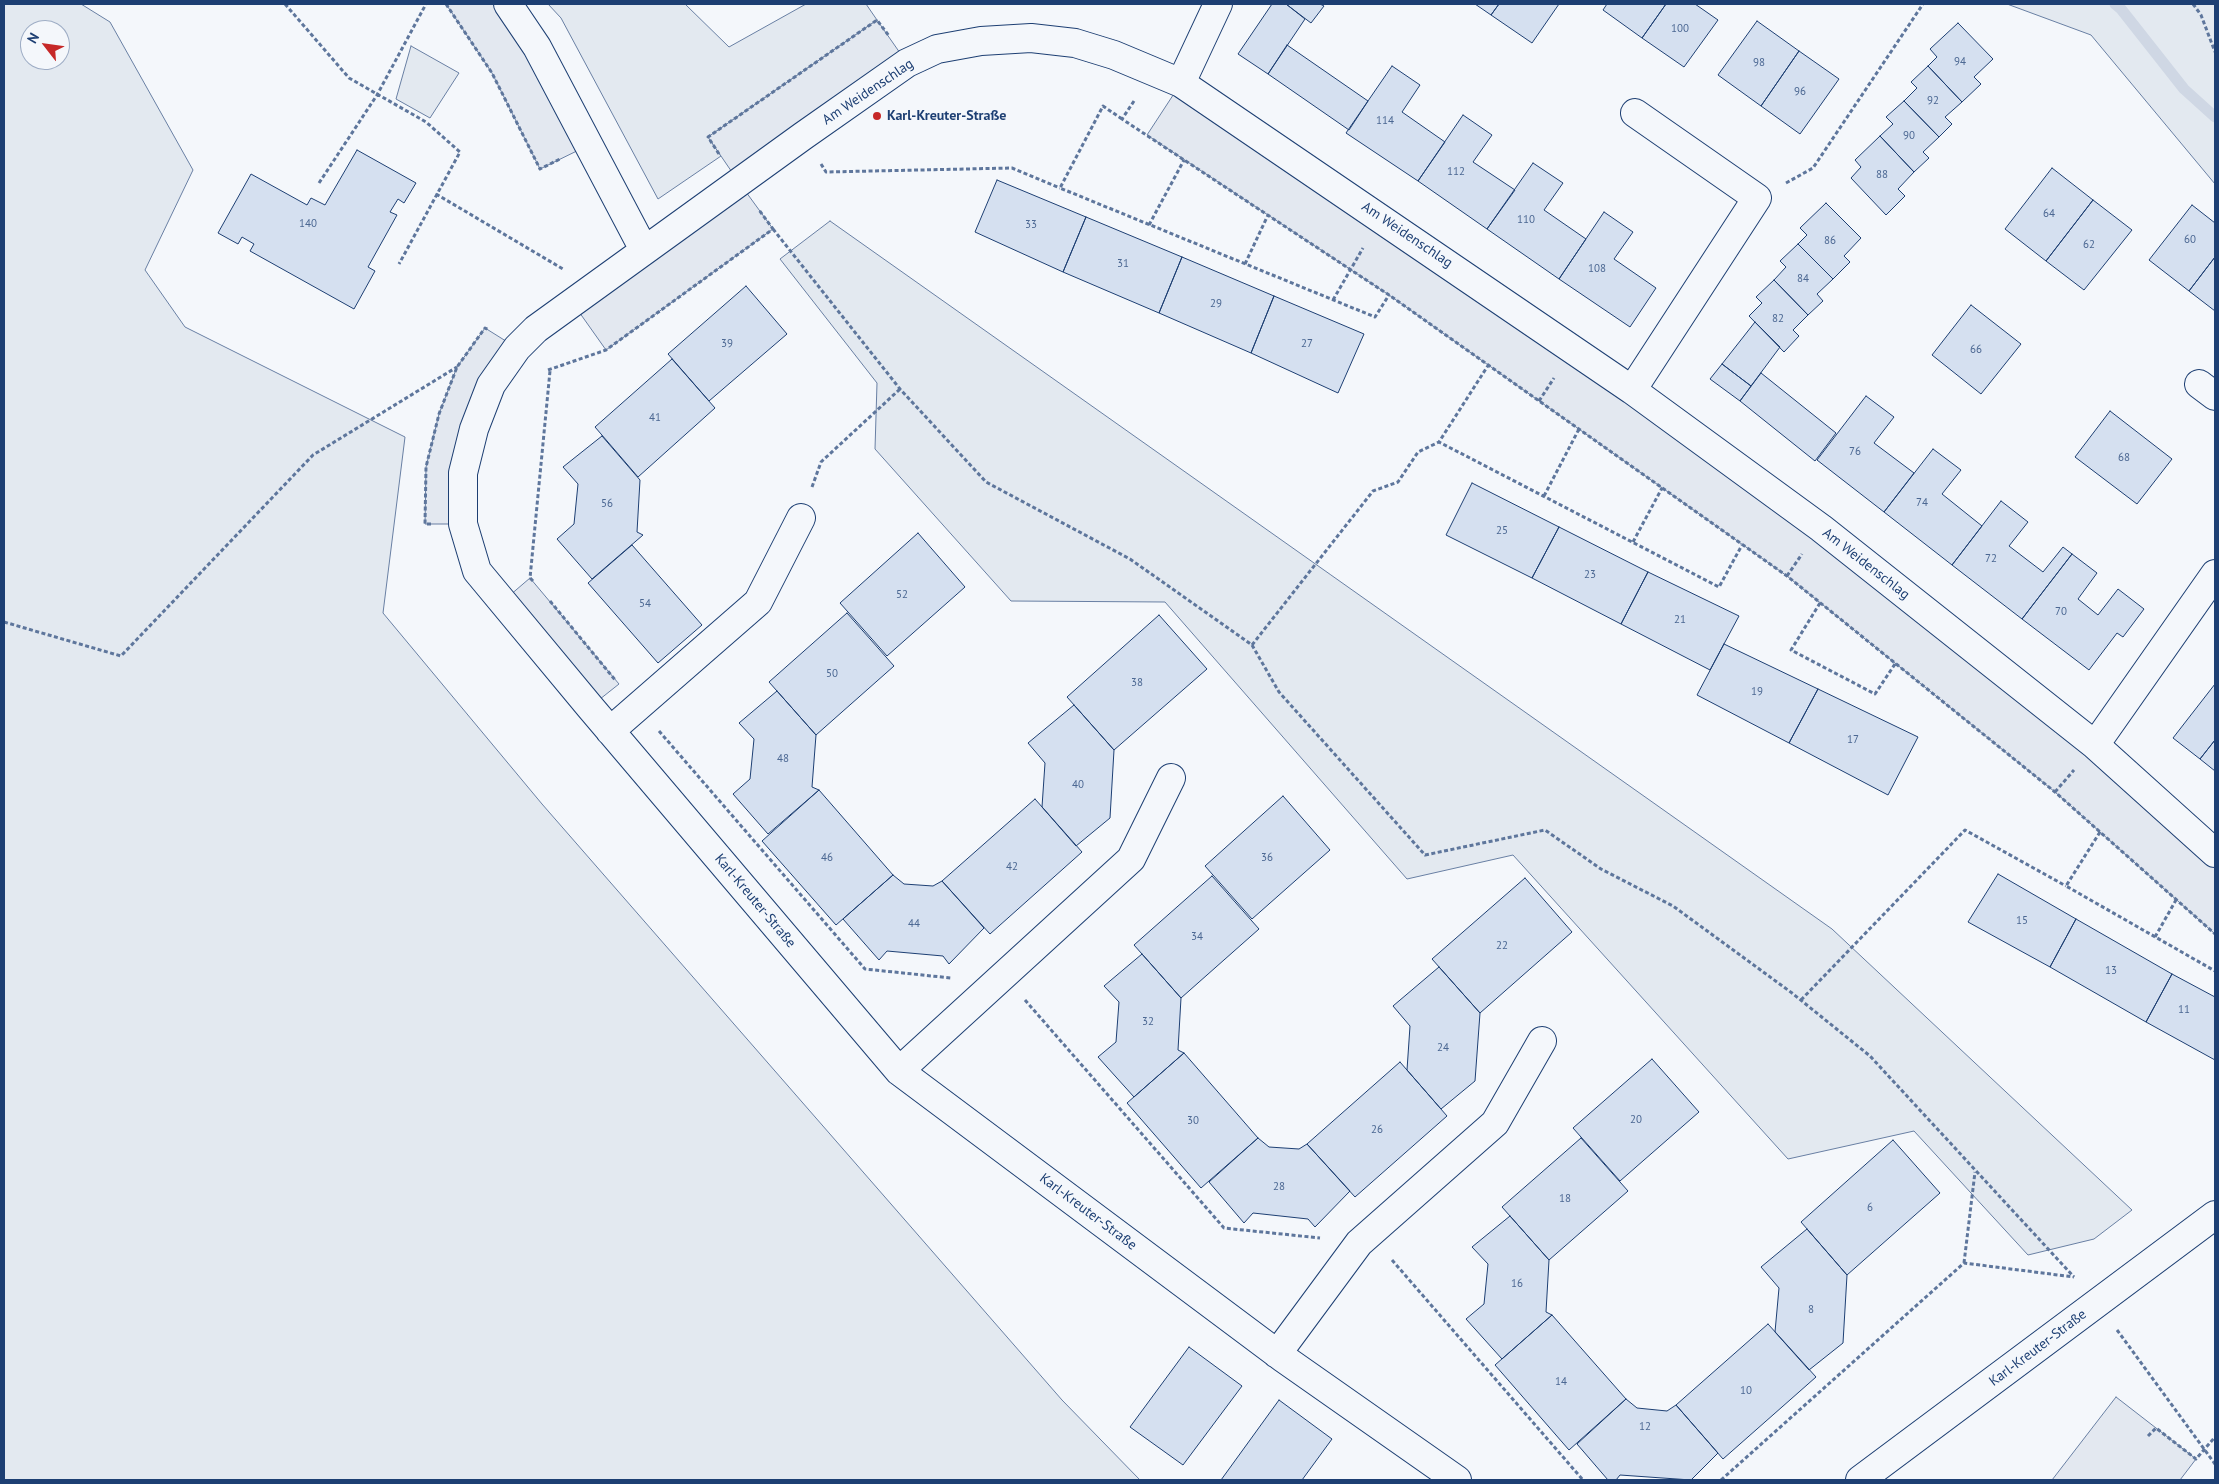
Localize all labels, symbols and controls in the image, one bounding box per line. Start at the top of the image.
north arrow [20,20,70,70]
house number: 100 [1671,22,1689,36]
text: N [23,30,43,46]
street label: Am Weidenschlag [819,55,917,129]
house number: 94 [1954,55,1966,69]
house number: 98 [1753,56,1765,70]
house number: 96 [1794,85,1806,99]
house number: 92 [1927,94,1939,108]
place label: Karl-Kreuter-Straße [887,108,1006,124]
marker: Karl-Kreuter-Straße [871,110,883,122]
house number: 114 [1376,114,1394,128]
house number: 90 [1903,129,1915,143]
house number: 112 [1447,165,1465,179]
house number: 88 [1876,168,1888,182]
street label: Am Weidenschlag [1358,198,1456,272]
house number: 64 [2043,207,2055,221]
house number: 110 [1517,213,1535,227]
house number: 140 [299,217,317,231]
house number: 33 [1025,218,1037,232]
house number: 60 [2184,233,2196,247]
house number: 86 [1824,234,1836,248]
house number: 62 [2083,238,2095,252]
house number: 31 [1117,257,1129,271]
house number: 108 [1588,262,1606,276]
house number: 84 [1797,272,1809,286]
house number: 29 [1210,297,1222,311]
house number: 82 [1772,312,1784,326]
house number: 39 [721,337,733,351]
house number: 27 [1301,337,1313,351]
house number: 66 [1970,343,1982,357]
house number: 41 [649,411,661,425]
house number: 76 [1849,445,1861,459]
house number: 68 [2118,451,2130,465]
house number: 74 [1916,496,1928,510]
house number: 56 [601,497,613,511]
house number: 25 [1496,524,1508,538]
street label: Am Weidenschlag [1819,525,1913,603]
house number: 72 [1985,552,1997,566]
house number: 23 [1584,568,1596,582]
house number: 52 [896,588,908,602]
house number: 54 [639,597,651,611]
house number: 70 [2055,605,2067,619]
house number: 21 [1674,613,1686,627]
house number: 50 [826,667,838,681]
house number: 38 [1131,676,1143,690]
house number: 19 [1751,685,1763,699]
house number: 17 [1847,733,1859,747]
house number: 48 [777,752,789,766]
house number: 40 [1072,778,1084,792]
street label: Karl-Kreuter-Straße [711,851,799,951]
house number: 46 [821,851,833,865]
house number: 36 [1261,851,1273,865]
house number: 42 [1006,860,1018,874]
house number: 15 [2016,914,2028,928]
house number: 44 [908,917,920,931]
house number: 34 [1191,930,1203,944]
house number: 22 [1496,939,1508,953]
house number: 13 [2105,964,2117,978]
house number: 11 [2178,1003,2190,1017]
house number: 32 [1142,1015,1154,1029]
house number: 24 [1437,1041,1449,1055]
house number: 20 [1630,1113,1642,1127]
house number: 30 [1187,1114,1199,1128]
house number: 26 [1371,1123,1383,1137]
street label: Karl-Kreuter-Straße [1036,1170,1140,1254]
house number: 28 [1273,1180,1285,1194]
house number: 18 [1559,1192,1571,1206]
house number: 6 [1867,1201,1873,1215]
house number: 16 [1511,1277,1523,1291]
house number: 8 [1808,1303,1814,1317]
street label: Karl-Kreuter-Straße [1986,1306,2090,1390]
house number: 14 [1555,1375,1567,1389]
house number: 10 [1740,1384,1752,1398]
house number: 12 [1639,1420,1651,1434]

